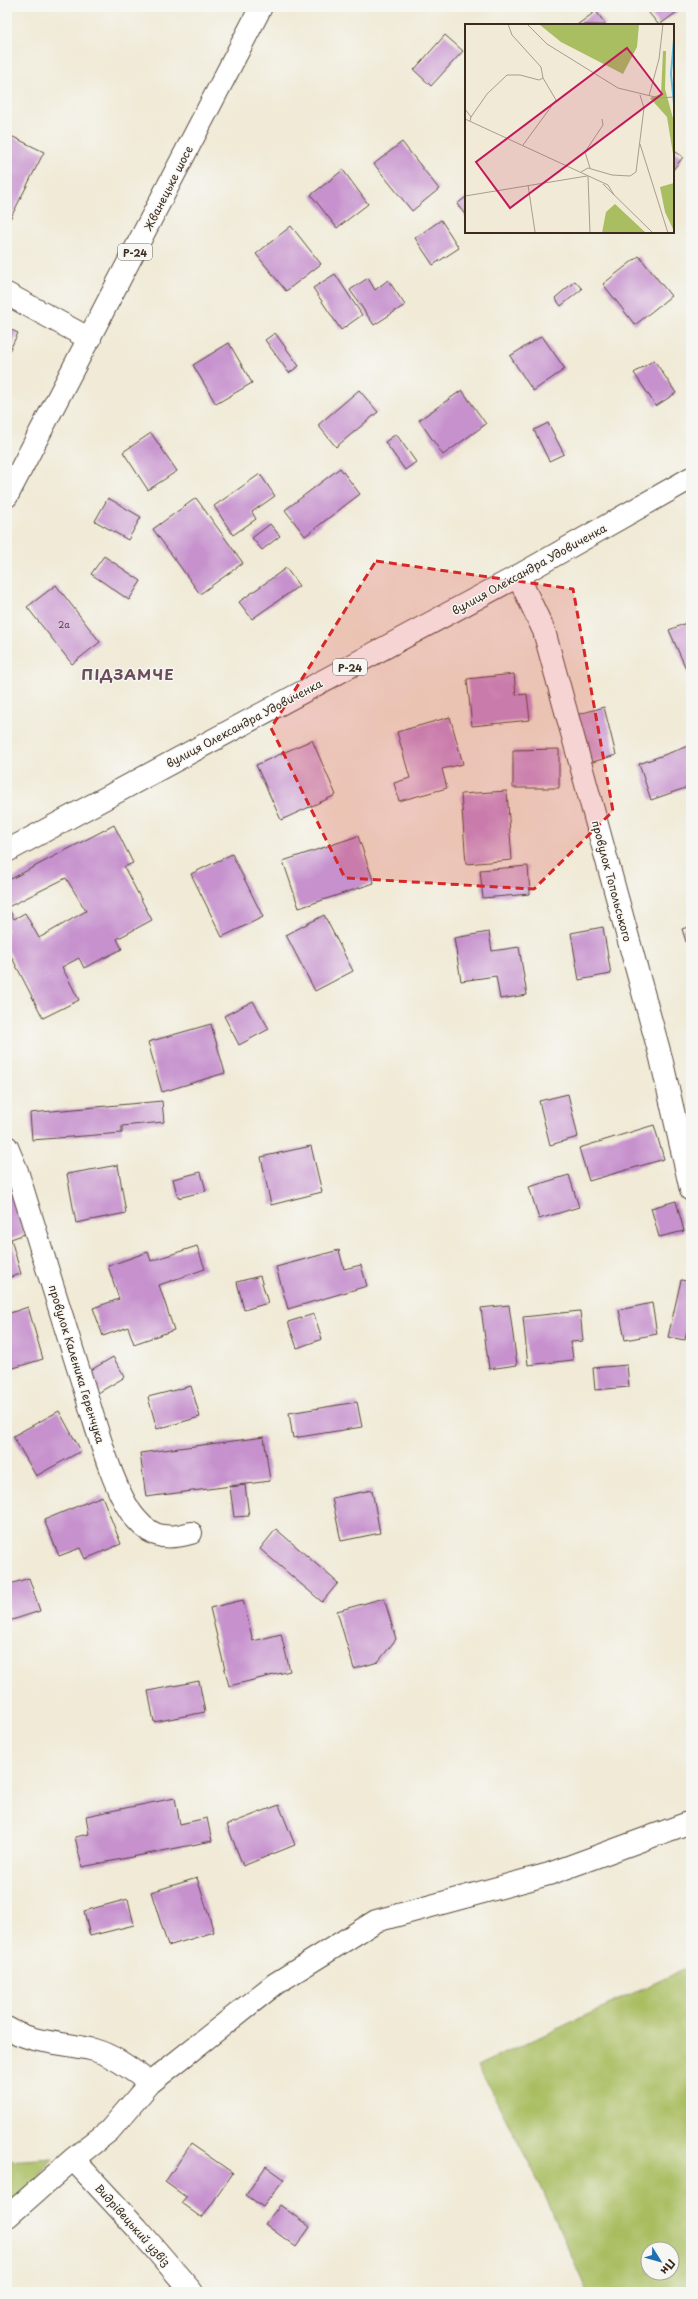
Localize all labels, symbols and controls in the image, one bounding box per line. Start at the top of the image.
inset map [465,24,674,233]
street label: Жванецьке шосе [139,143,197,233]
road number: Р-24 [118,244,152,260]
street label: вулиця Олександра Удовиченка [448,519,610,619]
house number: 2а [58,617,70,631]
road number: Р-24 [333,659,367,675]
district label: ПІДЗАМЧЕ [81,662,175,685]
street label: вулиця Олександра Удовиченка [163,674,325,772]
street label: провулок Топольського [588,818,636,944]
street label: провулок Каленика Геренчука [45,1282,109,1446]
street label: Видрівецький узвіз [91,2180,175,2270]
north arrow [640,2241,680,2281]
text: Пн [657,2256,680,2279]

